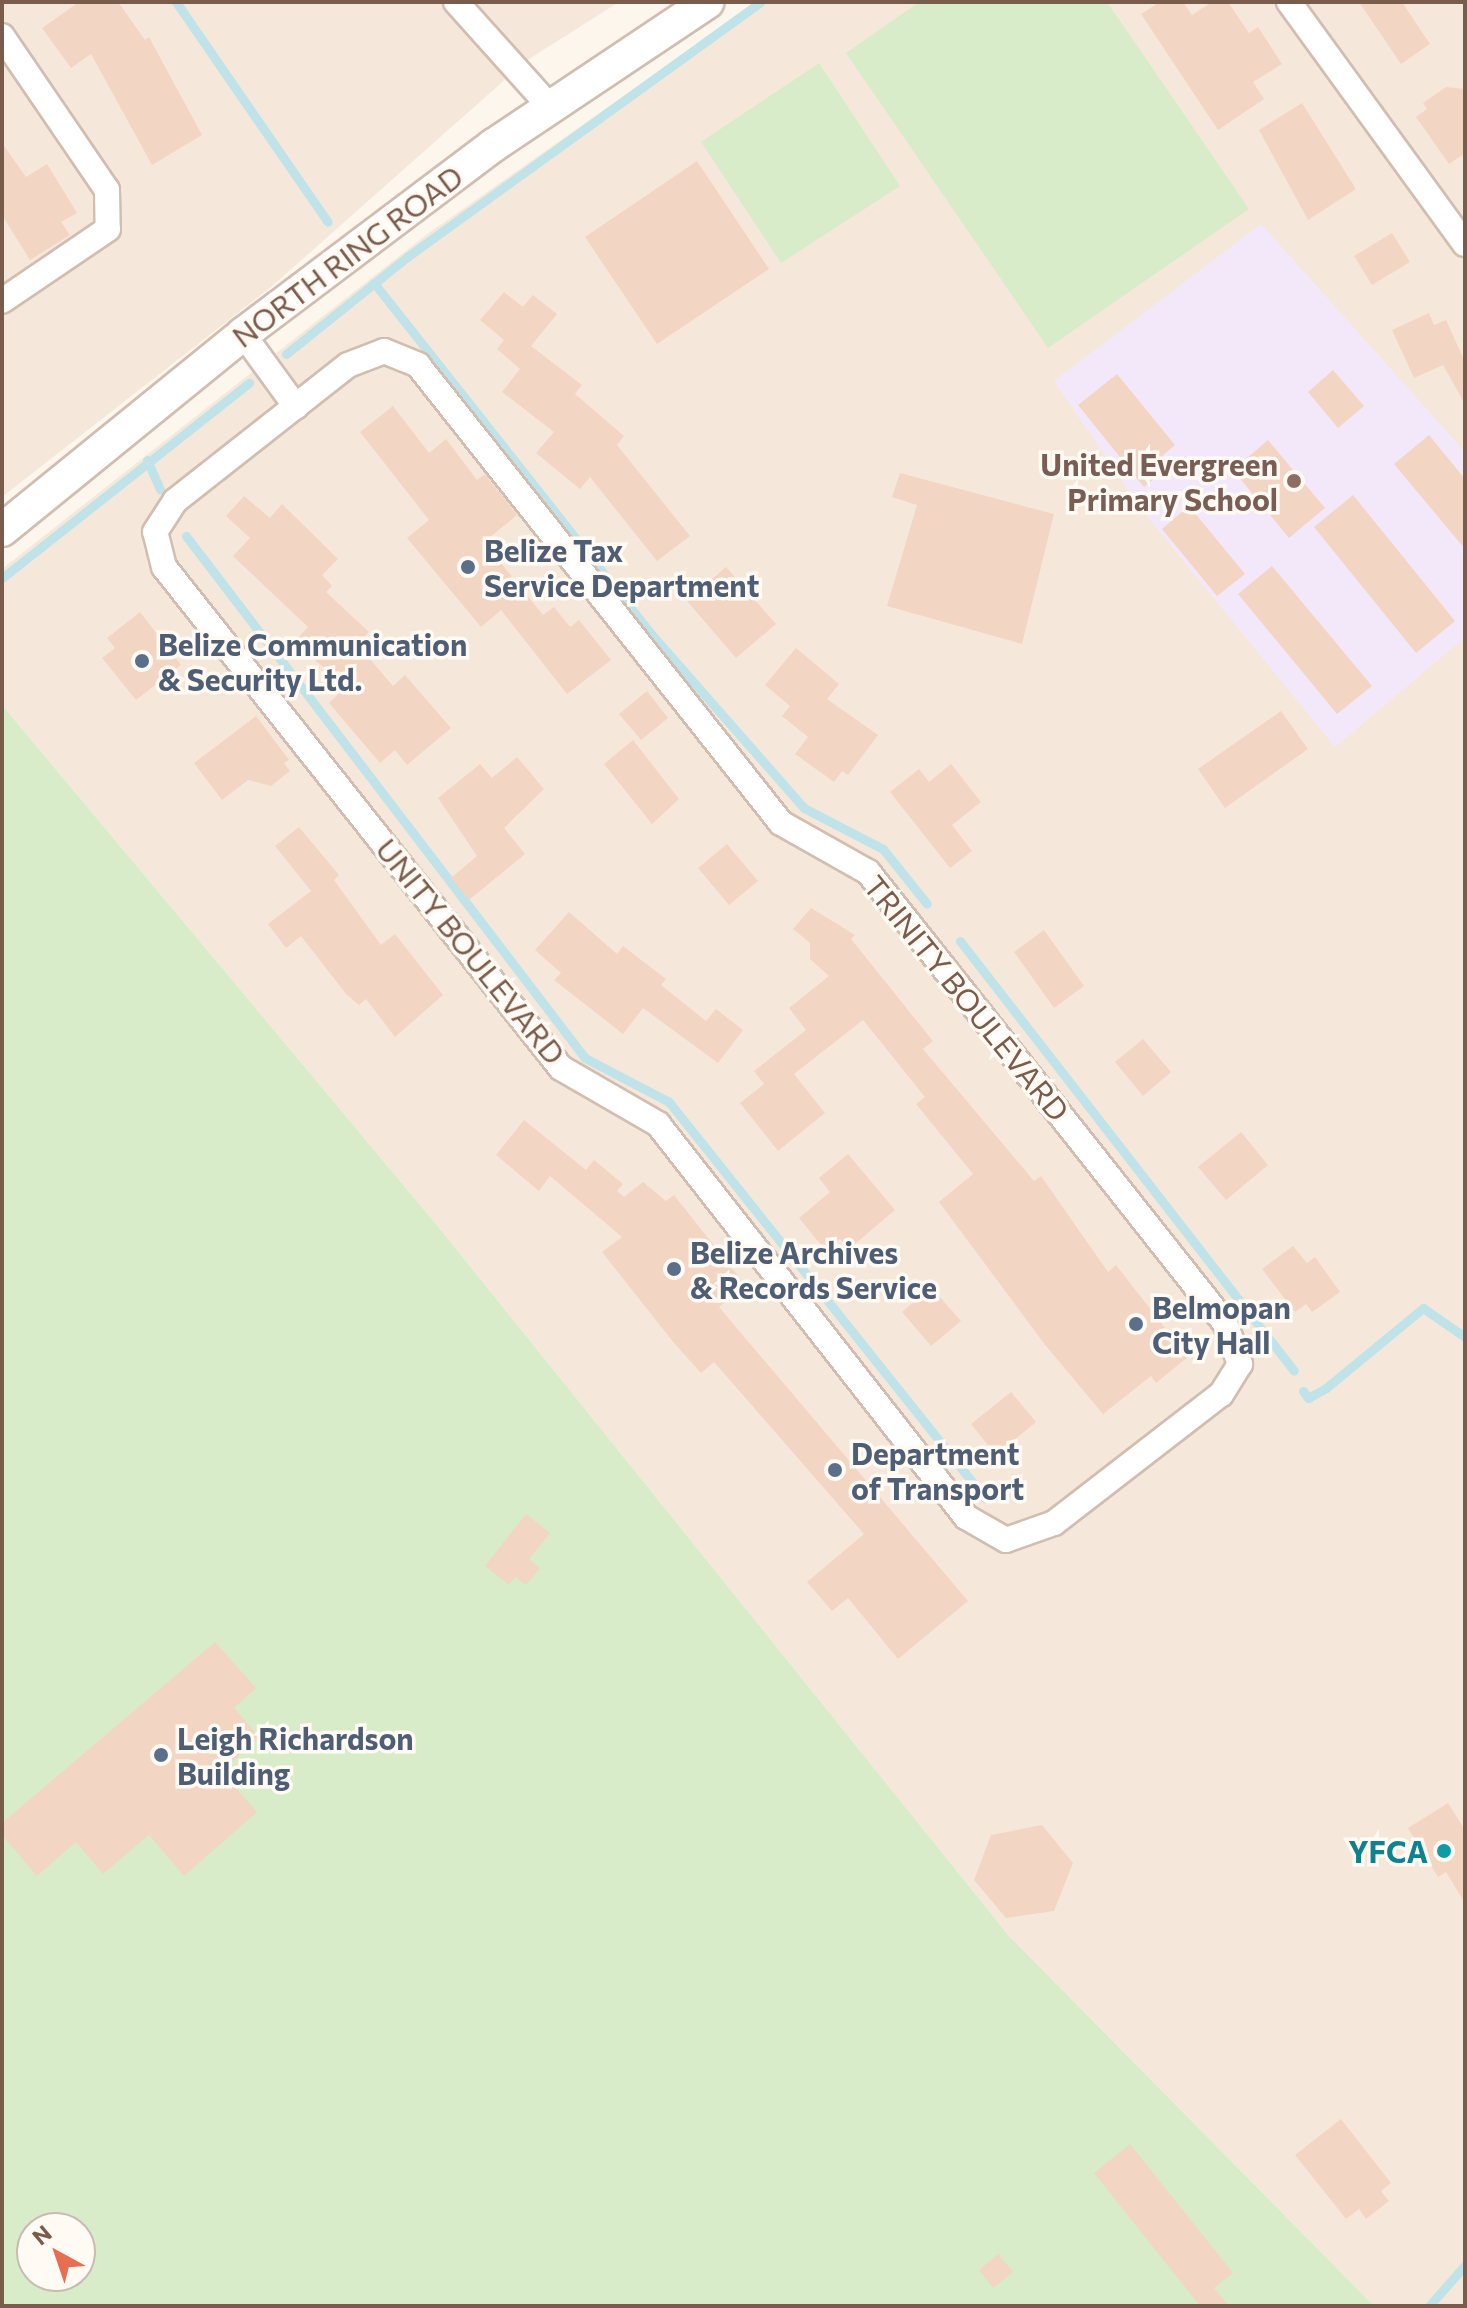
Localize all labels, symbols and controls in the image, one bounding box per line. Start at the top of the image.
street label: NORTH RING ROAD [225,158,469,354]
place label: United Evergreen Primary School [1040,446,1278,516]
marker: United Evergreen Primary School [1285,472,1303,490]
place label: Belize Tax Service Department [484,532,759,602]
marker: Belize Tax Service Department [459,558,477,576]
place label: Belize Communication & Security Ltd. [158,626,467,696]
marker: Belize Communication & Security Ltd. [133,652,151,670]
street label: UNITY BOULEVARD [369,831,573,1071]
street label: TRINITY BOULEVARD [857,868,1077,1128]
place label: Belize Archives & Records Service [690,1234,937,1304]
marker: Belize Archives & Records Service [665,1260,683,1278]
place label: Belmopan City Hall [1152,1289,1291,1360]
marker: Belmopan City Hall [1127,1315,1145,1333]
place label: Department of Transport [851,1435,1024,1506]
marker: Department of Transport [826,1461,844,1479]
place label: Leigh Richardson Building [177,1720,414,1790]
marker: Leigh Richardson Building [152,1746,170,1764]
place label: YFCA [1348,1833,1428,1869]
marker: YFCA [1435,1842,1453,1860]
north arrow [16,2212,96,2292]
text: N [27,2219,57,2250]

